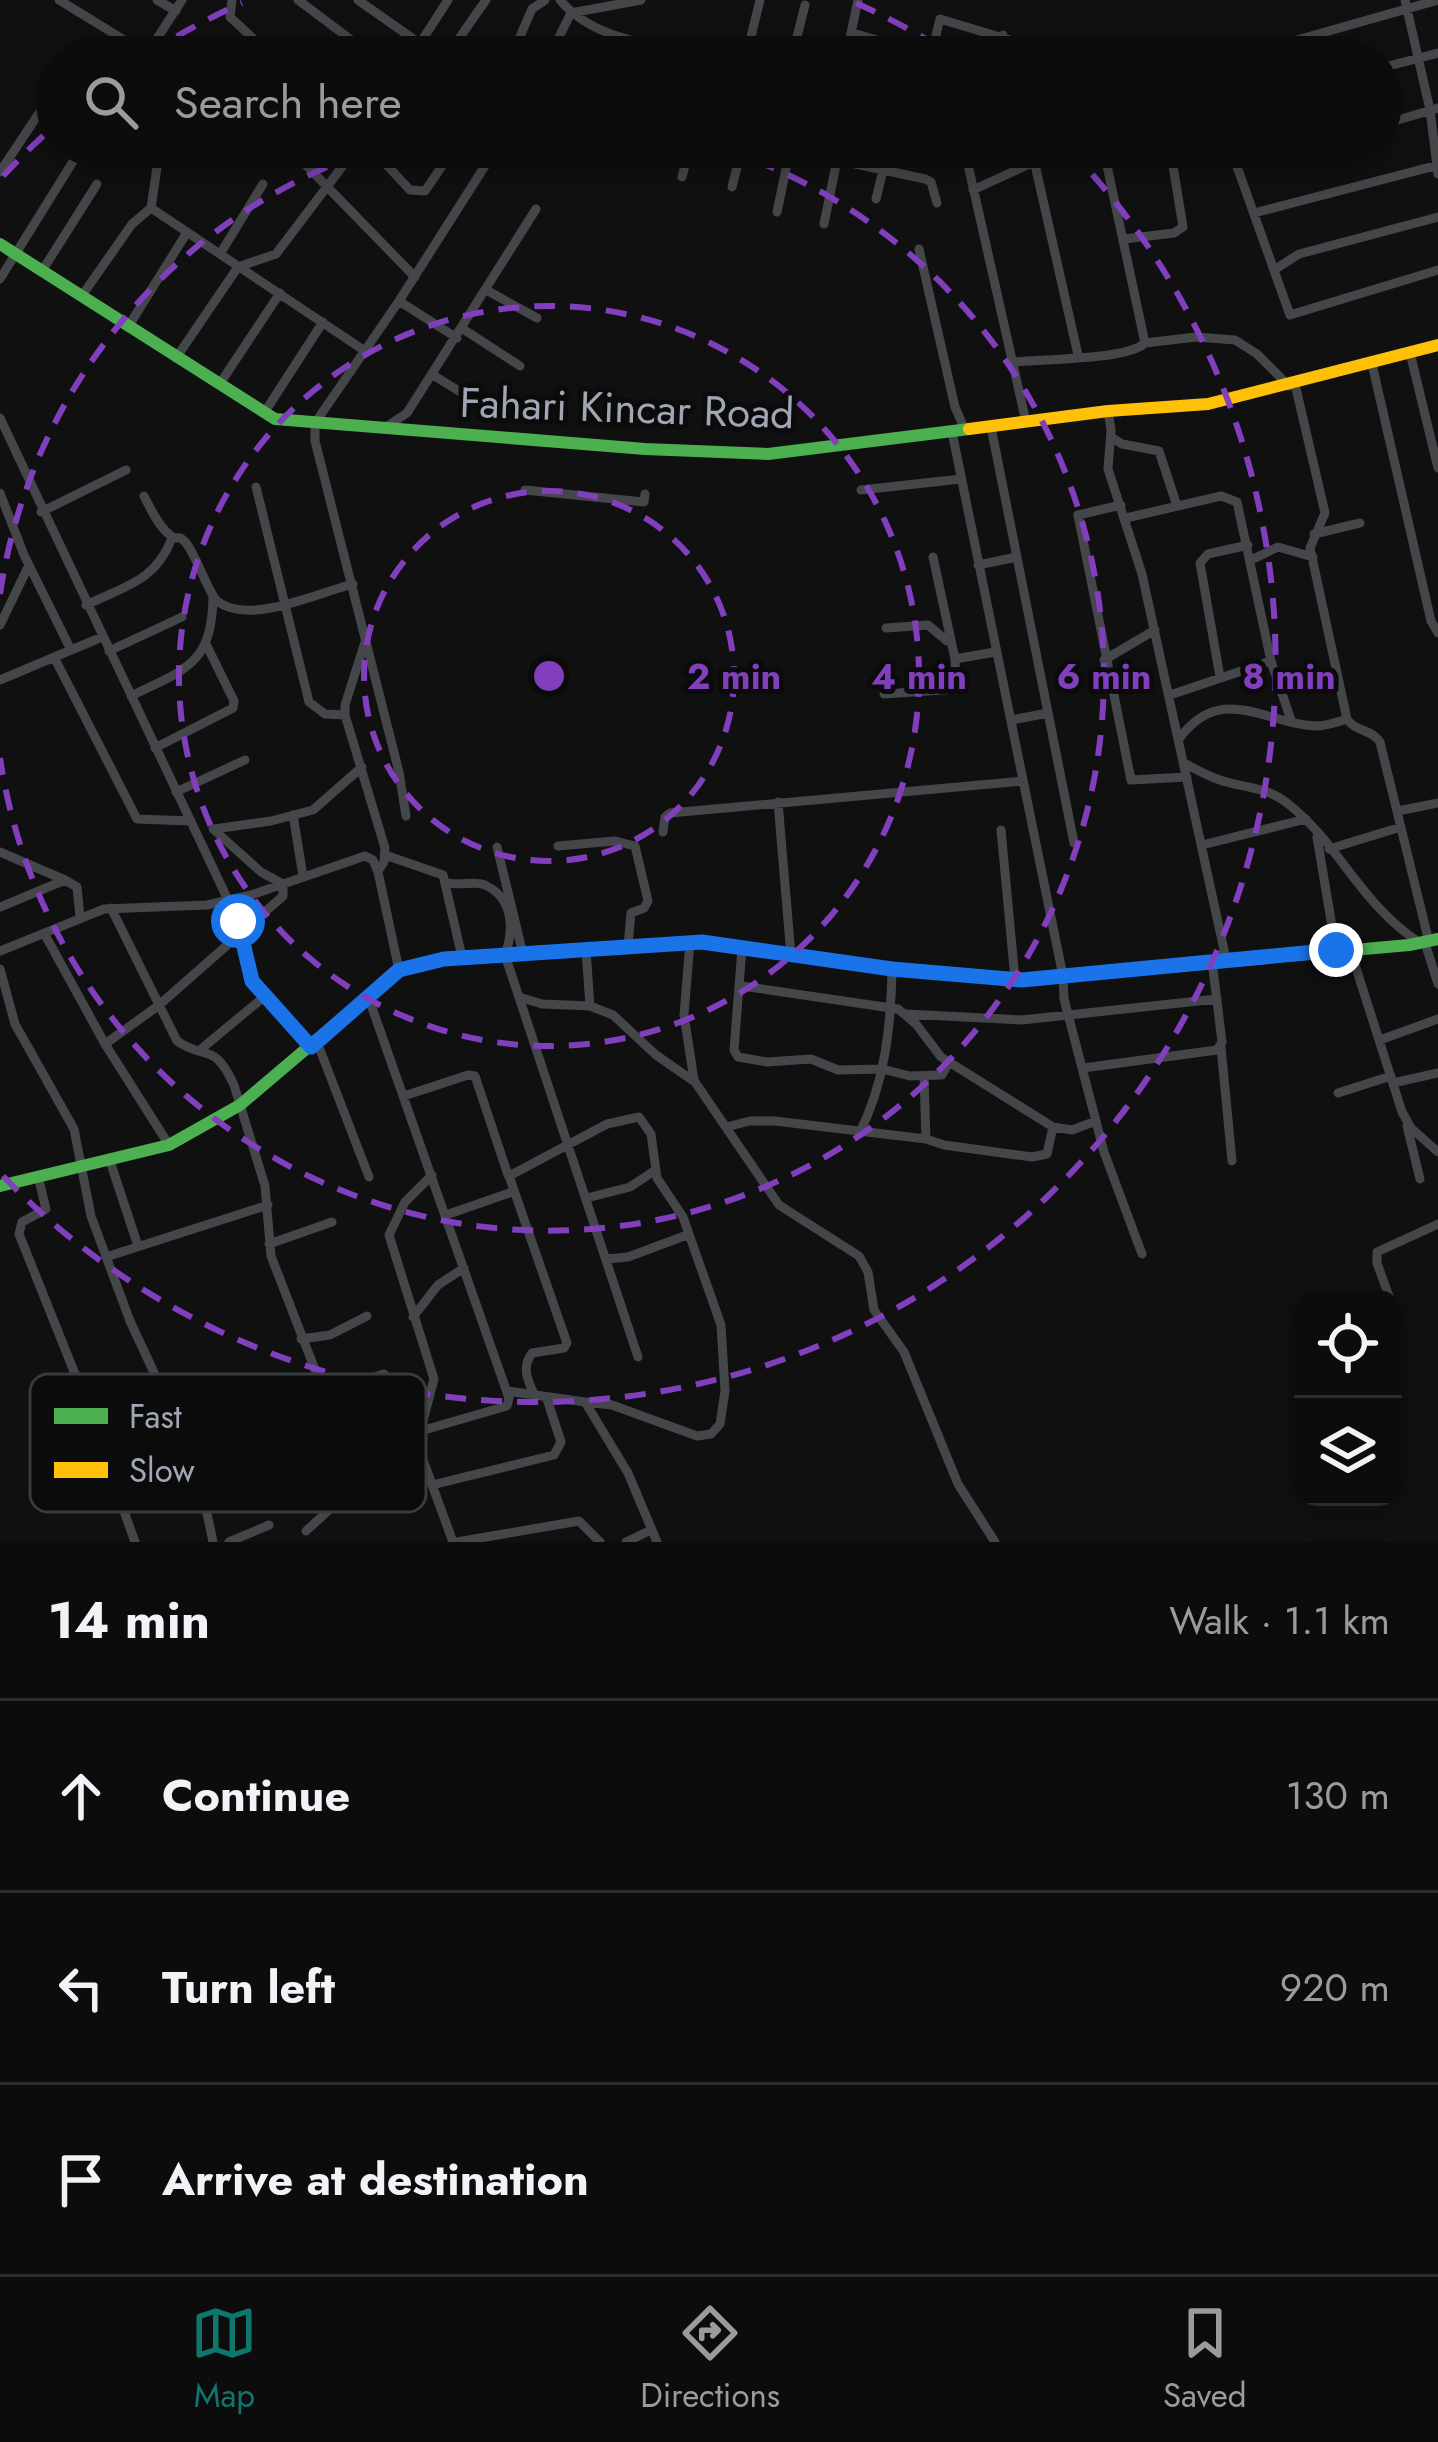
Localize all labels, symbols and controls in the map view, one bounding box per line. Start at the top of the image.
search box [36,36,1402,168]
icon: search [78,69,144,135]
text: Search here [174,70,402,135]
street label: Fahari Kincar Road [459,372,795,444]
text: 2 min [687,650,781,702]
text: 4 min [871,650,967,702]
text: 6 min [1056,650,1152,702]
text: 8 min [1242,650,1336,702]
centre of rings [528,655,570,697]
route start [211,894,265,948]
route end [1309,923,1363,977]
map controls [1294,1290,1402,1506]
button: locate [1294,1290,1402,1398]
legend [30,1374,426,1512]
text: Fast [129,1393,182,1440]
button: layers [1294,1398,1402,1506]
text: Slow [129,1447,195,1494]
text: 14 min [48,1583,210,1657]
text: Walk · 1.1 km [1169,1592,1390,1649]
icon: ahead [48,1763,114,1829]
text: Continue [162,1763,350,1828]
text: 130 m [1286,1767,1390,1824]
icon: left [48,1955,114,2021]
text: Turn left [162,1955,335,2020]
text: 920 m [1280,1959,1390,2016]
icon: arrive [48,2147,114,2213]
text: Arrive at destination [162,2147,589,2212]
tab: Map [191,2300,257,2419]
tab: Directions [640,2300,780,2419]
tab: Saved [1163,2300,1247,2419]

